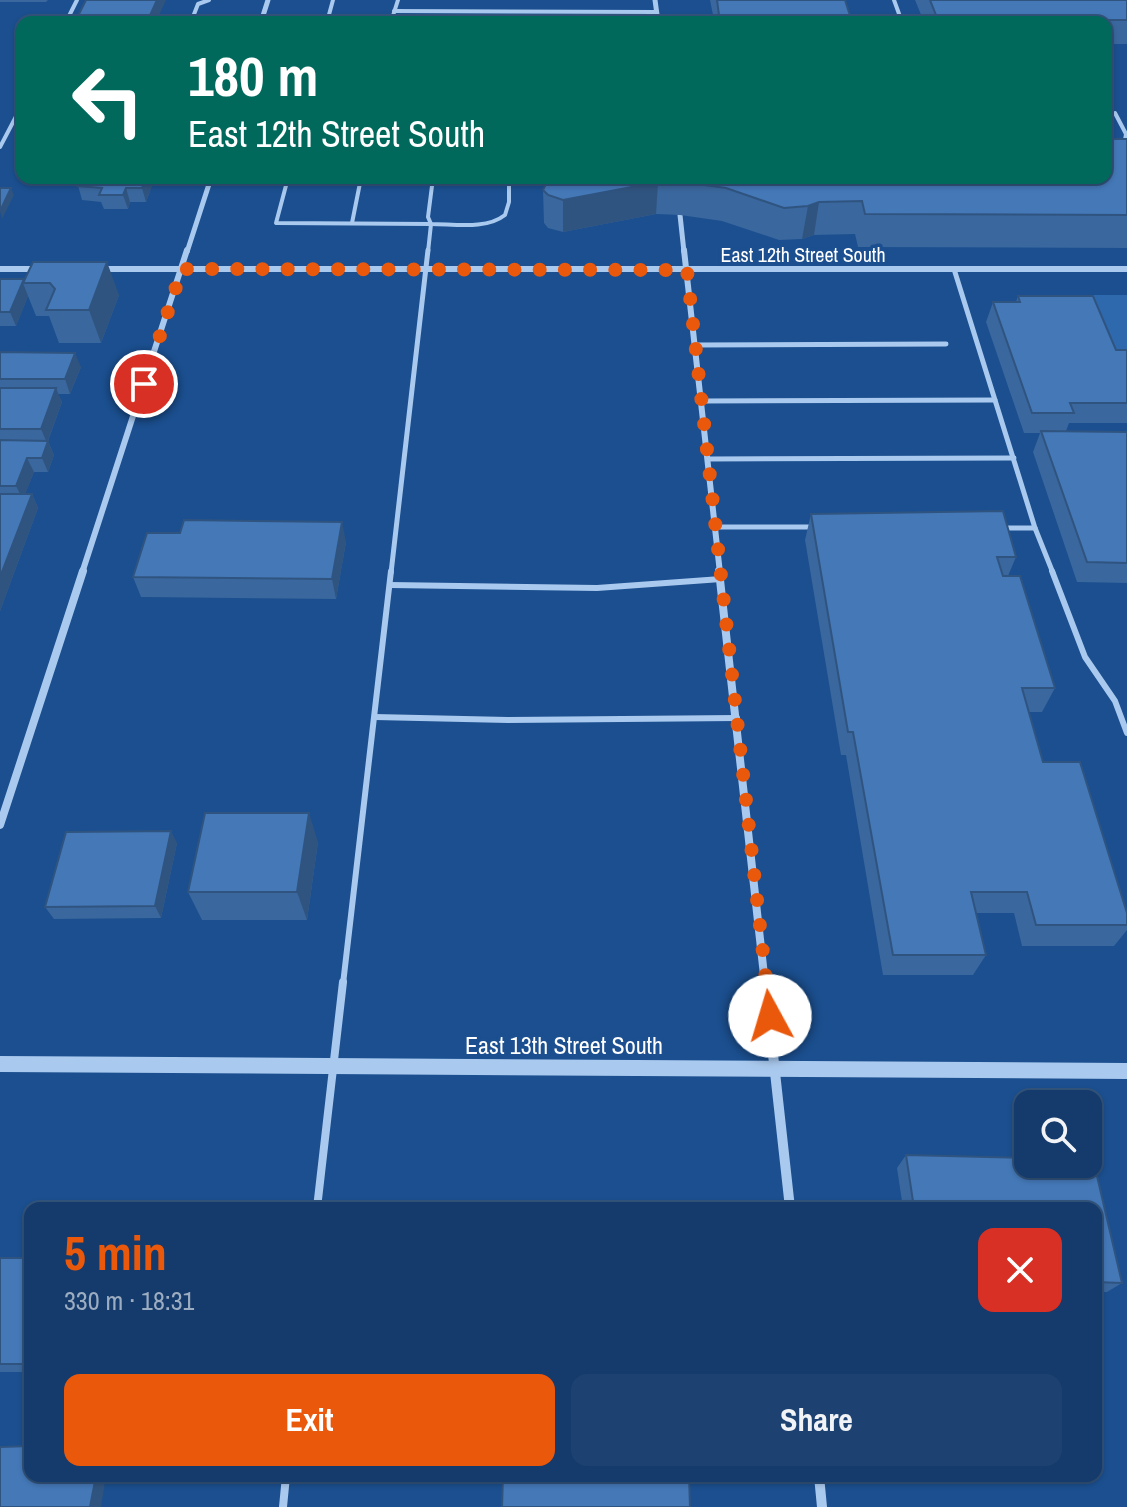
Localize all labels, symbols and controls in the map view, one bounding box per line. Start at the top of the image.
text: 180 m [188,38,318,113]
icon: left [56,48,160,152]
text: East 12th Street South [188,110,485,158]
street label: East 12th Street South [720,241,886,268]
pin [110,350,178,418]
icon: arrive [122,362,166,406]
position arrow [728,974,812,1058]
street label: East 13th Street South [465,1029,663,1061]
map controls [1014,1090,1102,1178]
button: search [1014,1090,1102,1178]
text: 5 min [64,1220,167,1285]
button: close [978,1228,1062,1312]
text: 330 m · 18:31 [64,1283,194,1318]
button: Exit [64,1374,555,1466]
button: Share [571,1374,1062,1466]

